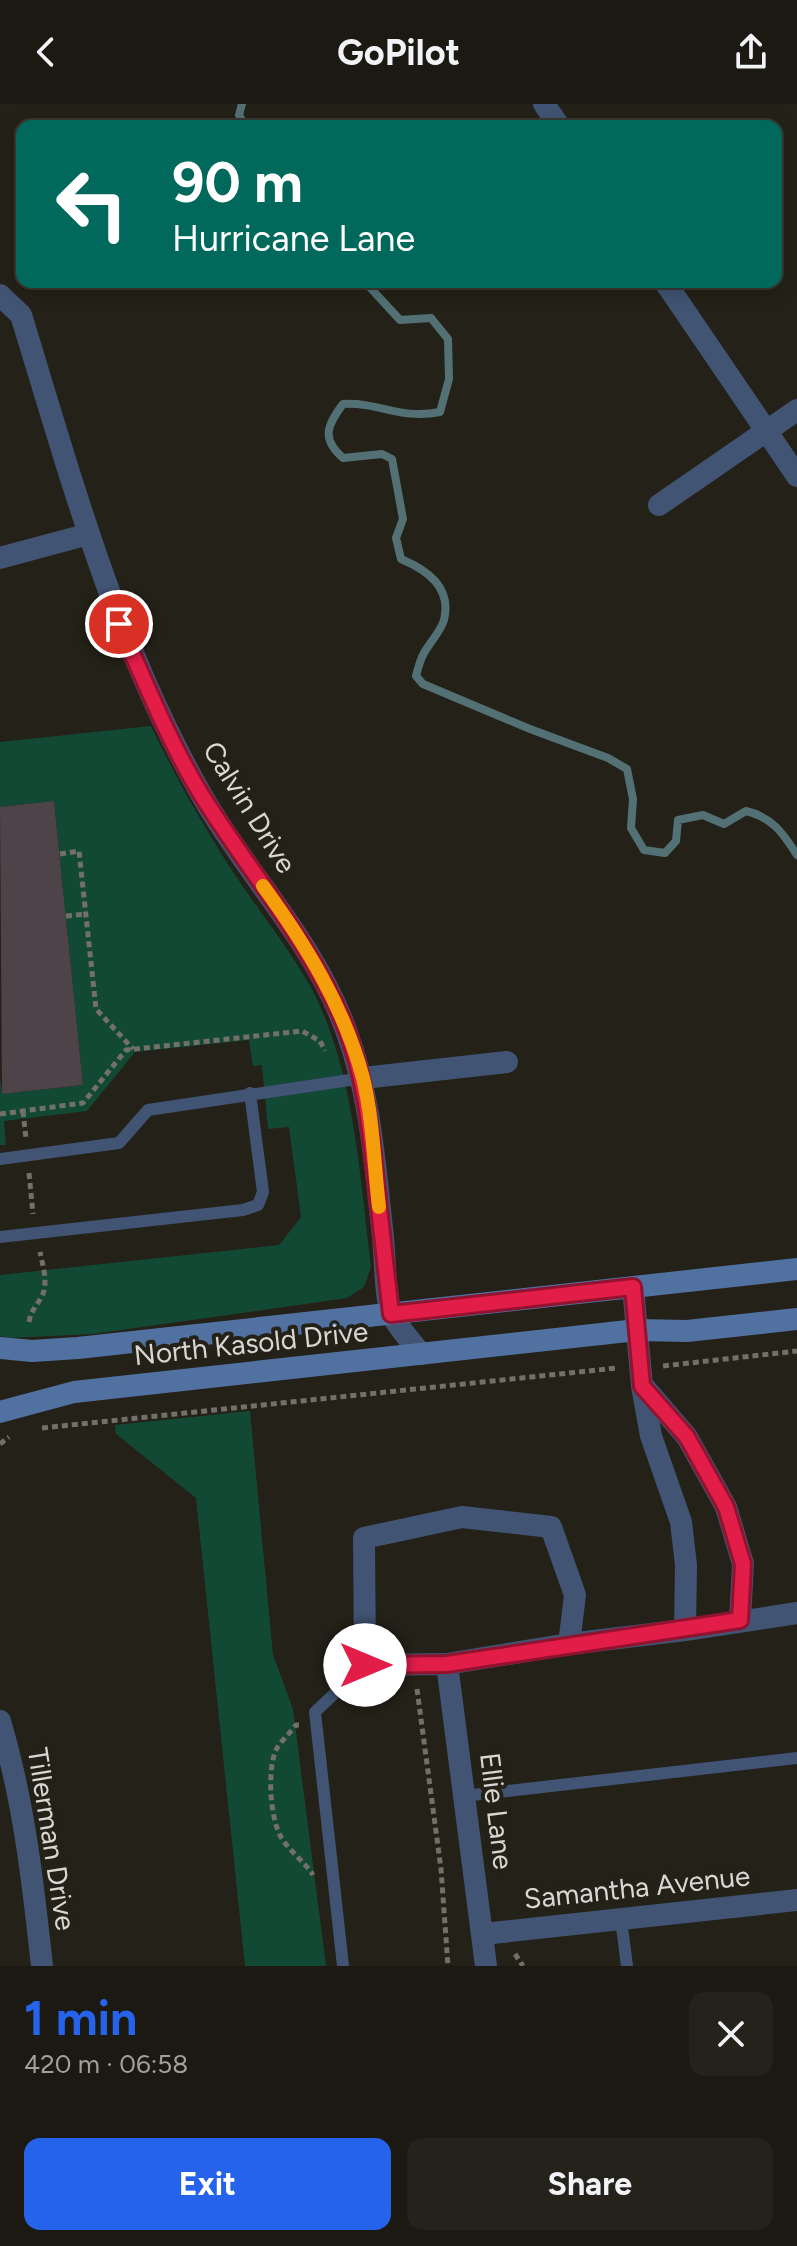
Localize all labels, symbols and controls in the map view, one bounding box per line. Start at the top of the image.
icon: back [24,30,68,74]
icon: share [729,30,773,74]
text: GoPilot [337,31,460,74]
text: 90 m [172,149,303,216]
icon: left [40,152,144,256]
text: Hurricane Lane [172,217,415,260]
pin [85,590,153,658]
icon: arrive [97,602,141,646]
street label: Calvin Drive [196,735,304,879]
street label: North Kasold Drive [132,1314,370,1372]
position arrow [323,1623,407,1707]
street label: Tillerman Drive [21,1745,83,1933]
street label: Ellie Lane [473,1751,521,1871]
street label: Samantha Avenue [522,1858,752,1916]
text: 1 min [24,1989,137,2047]
button: close [689,1992,773,2076]
text: 420 m · 06:58 [24,2048,188,2080]
button: Exit [24,2138,391,2230]
button: Share [407,2138,773,2230]

